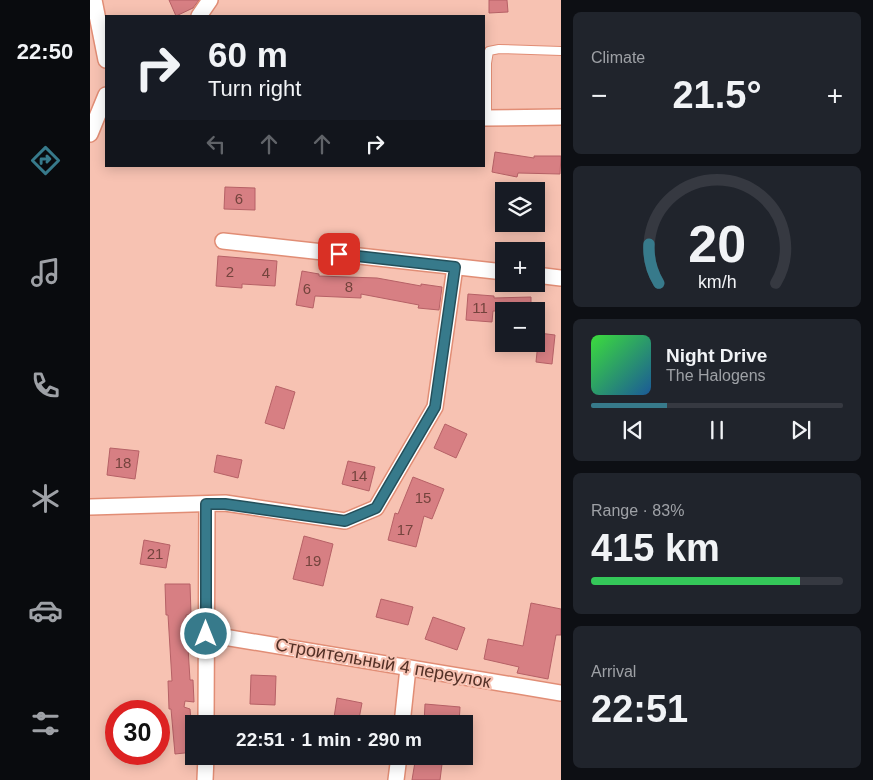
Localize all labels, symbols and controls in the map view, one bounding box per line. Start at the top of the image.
icon: right [125,35,190,100]
text: 60 m [208,35,288,74]
text: 22:50 [17,39,73,64]
text: Climate [591,49,645,66]
text: 21.5° [672,74,762,116]
text: Turn right [208,76,301,101]
text: − [591,80,607,111]
text: + [827,80,843,111]
icon: left [202,130,230,158]
icon: ahead [255,130,283,158]
icon: ahead [308,130,336,158]
icon: right [361,130,389,158]
icon: directions [28,143,63,178]
map controls [495,182,545,352]
button: layers [495,182,545,232]
house number: 6 [235,190,243,207]
text: 20 [688,215,746,273]
pin [318,233,360,275]
icon: arrive [325,240,353,268]
button: + [495,242,545,292]
icon: music [28,255,63,290]
house number: 2 [226,263,234,280]
house number: 4 [262,264,270,281]
text: km/h [698,272,736,292]
house number: 8 [345,278,353,295]
house number: 6 [303,280,311,297]
house number: 11 [472,299,488,316]
button: − [495,302,545,352]
text: Night Drive [666,345,767,366]
text: The Halogens [666,367,766,384]
icon: phone [28,368,63,403]
icon: previous [619,416,647,444]
icon: pause [703,416,731,444]
icon: next [787,416,815,444]
house number: 18 [115,454,131,471]
house number: 14 [351,467,367,484]
icon: climate [28,481,63,516]
house number: 15 [415,489,431,506]
text: Range · 83% [591,502,684,519]
house number: 17 [397,521,413,538]
text: 415 km [591,527,720,569]
house number: 21 [147,545,163,562]
house number: 19 [305,552,321,569]
icon: car [28,593,63,628]
position arrow [179,607,231,659]
street label: Строительный 4 переулок [274,634,492,692]
text: Arrival [591,663,636,680]
text: 22:51 [591,688,688,730]
speed limit sign: 30 [105,700,170,765]
icon: filters [28,706,63,741]
text: 22:51 · 1 min · 290 m [236,729,422,750]

